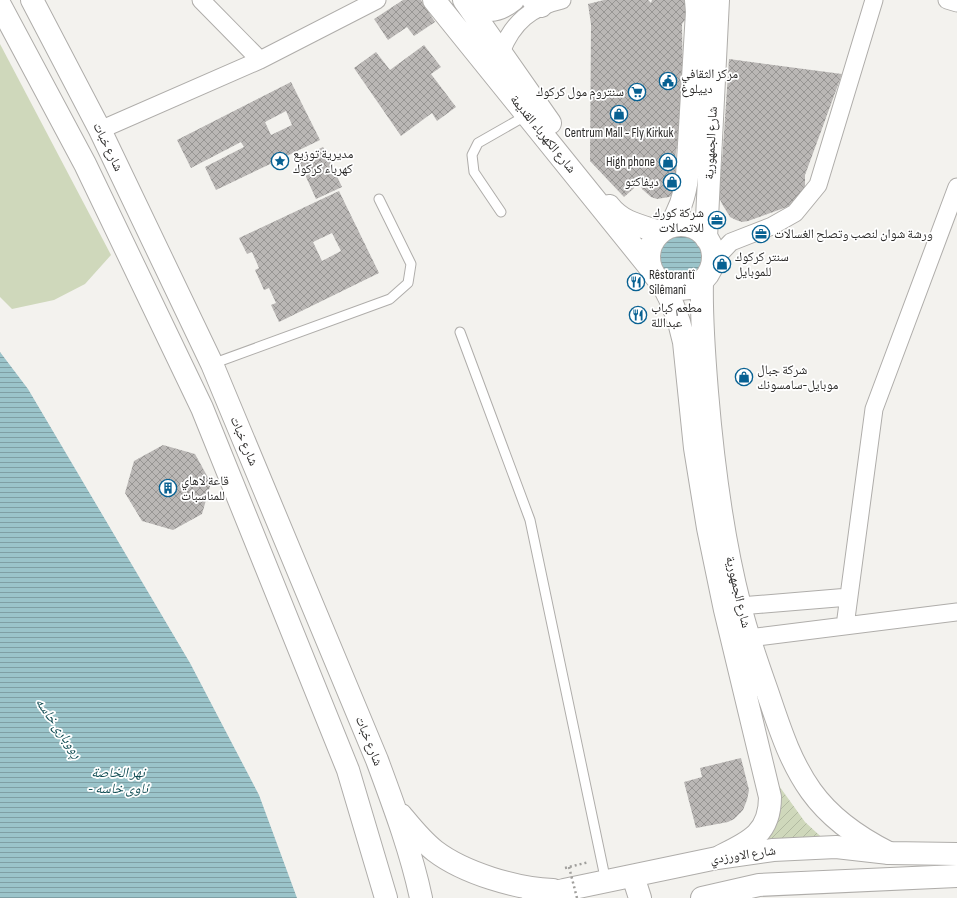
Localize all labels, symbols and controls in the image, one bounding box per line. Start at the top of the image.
place label: مركز الثقافي دييلوغ [681,66,738,98]
public building icon: مركز الثقافي دييلوغ [658,71,678,91]
supermarket icon: سنتروم مول كركوك [627,82,647,102]
place label: سنتروم مول كركوك [536,84,624,100]
street label: شارع الكهرباء القديمة [506,92,579,177]
shop icon: Centrum Mall - Fly Kirkuk [609,104,629,124]
street label: شارع الجمهورية [701,106,722,180]
street label: شارع خبات [88,120,127,174]
place label: Centrum Mall - Fly Kirkuk [565,125,674,141]
place label: مديرية توزيع كهرباء كركوك [293,146,353,177]
place icon: مديرية توزيع كهرباء كركوك [270,151,290,171]
shop icon: High phone [658,152,678,172]
place label: High phone [606,154,655,170]
shop icon: ديفاكتو [662,172,682,192]
place label: ديفاكتو [625,174,659,190]
place label: شركة كورك للاتصالات [653,205,704,236]
office icon: شركة كورك للاتصالات [707,210,727,230]
office icon: ورشة شوان لنصب وتصلح الغسالات [751,224,771,244]
place label: ورشة شوان لنصب وتصلح الغسالات [774,226,933,243]
place label: سنتر كركوك للموبايل [735,249,789,280]
shop icon: سنتر كركوك للموبايل [712,254,732,274]
place label: Rêstorantî Silêmanî [649,267,695,298]
restaurant icon: Rêstorantî Silêmanî [626,272,646,292]
place label: مطعم كباب عبداللة [651,300,702,331]
restaurant icon: مطعم كباب عبداللة [628,305,648,325]
place label: شركة جبال موبايل-سامسونك [757,362,838,393]
shop icon: شركة جبال موبايل-سامسونك [734,367,754,387]
street label: شارع خبات [226,414,262,469]
place label: قاعة لاهاي للمناسبات [181,473,229,504]
building icon: قاعة لاهاي للمناسبات [158,478,178,498]
street label: شارع الجمهورية [721,555,754,630]
water label: ڕووباری خاسە [30,694,86,763]
street label: شارع خبات [351,714,386,769]
water label: نهر الخاصة - ئاوی خاسە [88,764,150,797]
street label: شارع الاورزدي [709,842,777,870]

